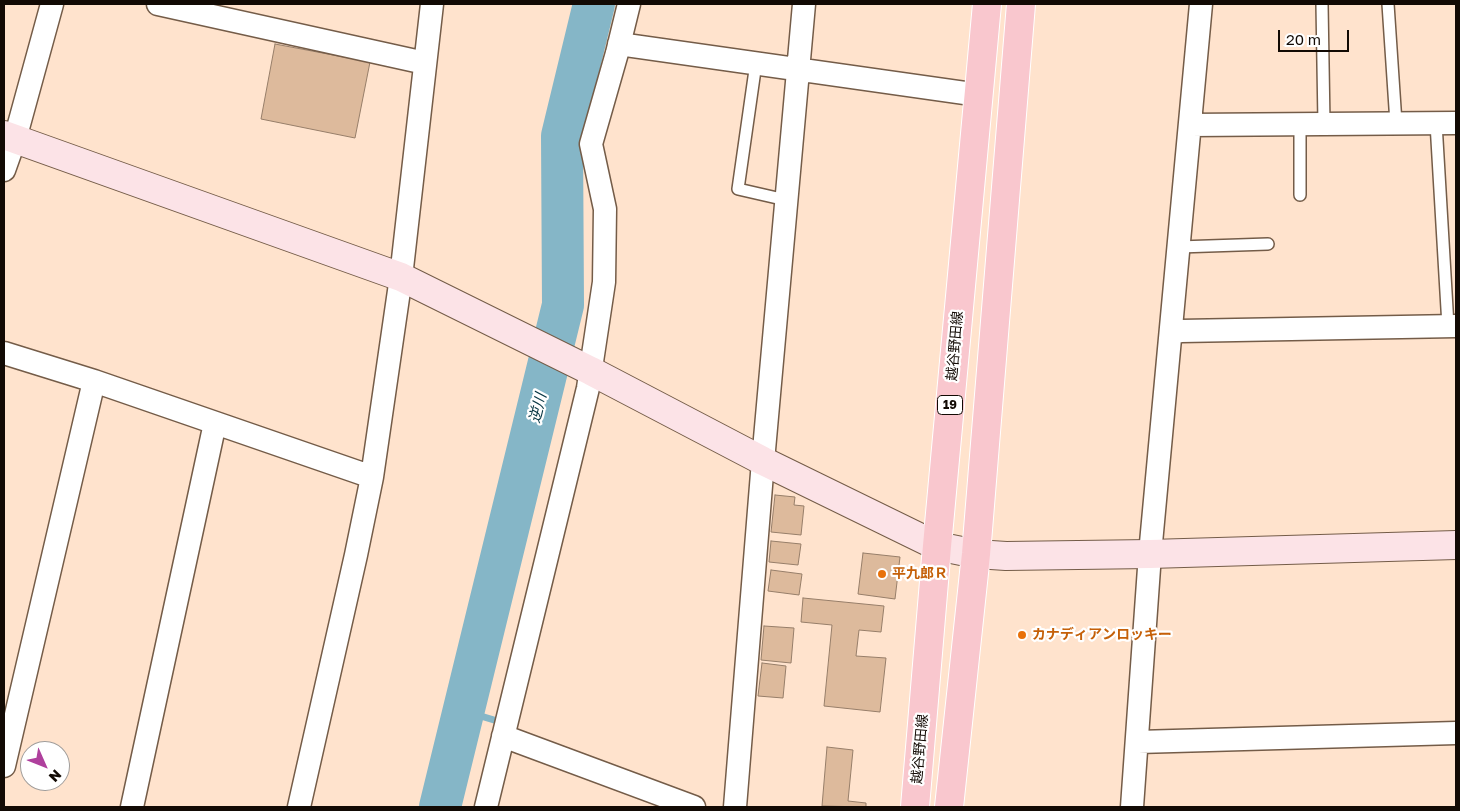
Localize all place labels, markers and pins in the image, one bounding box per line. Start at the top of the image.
place label: 平九郎Ｒ [892,566,948,582]
marker: 平九郎Ｒ [876,568,888,580]
place label: カナディアンロッキー [1032,627,1172,643]
marker: カナディアンロッキー [1016,629,1028,641]

